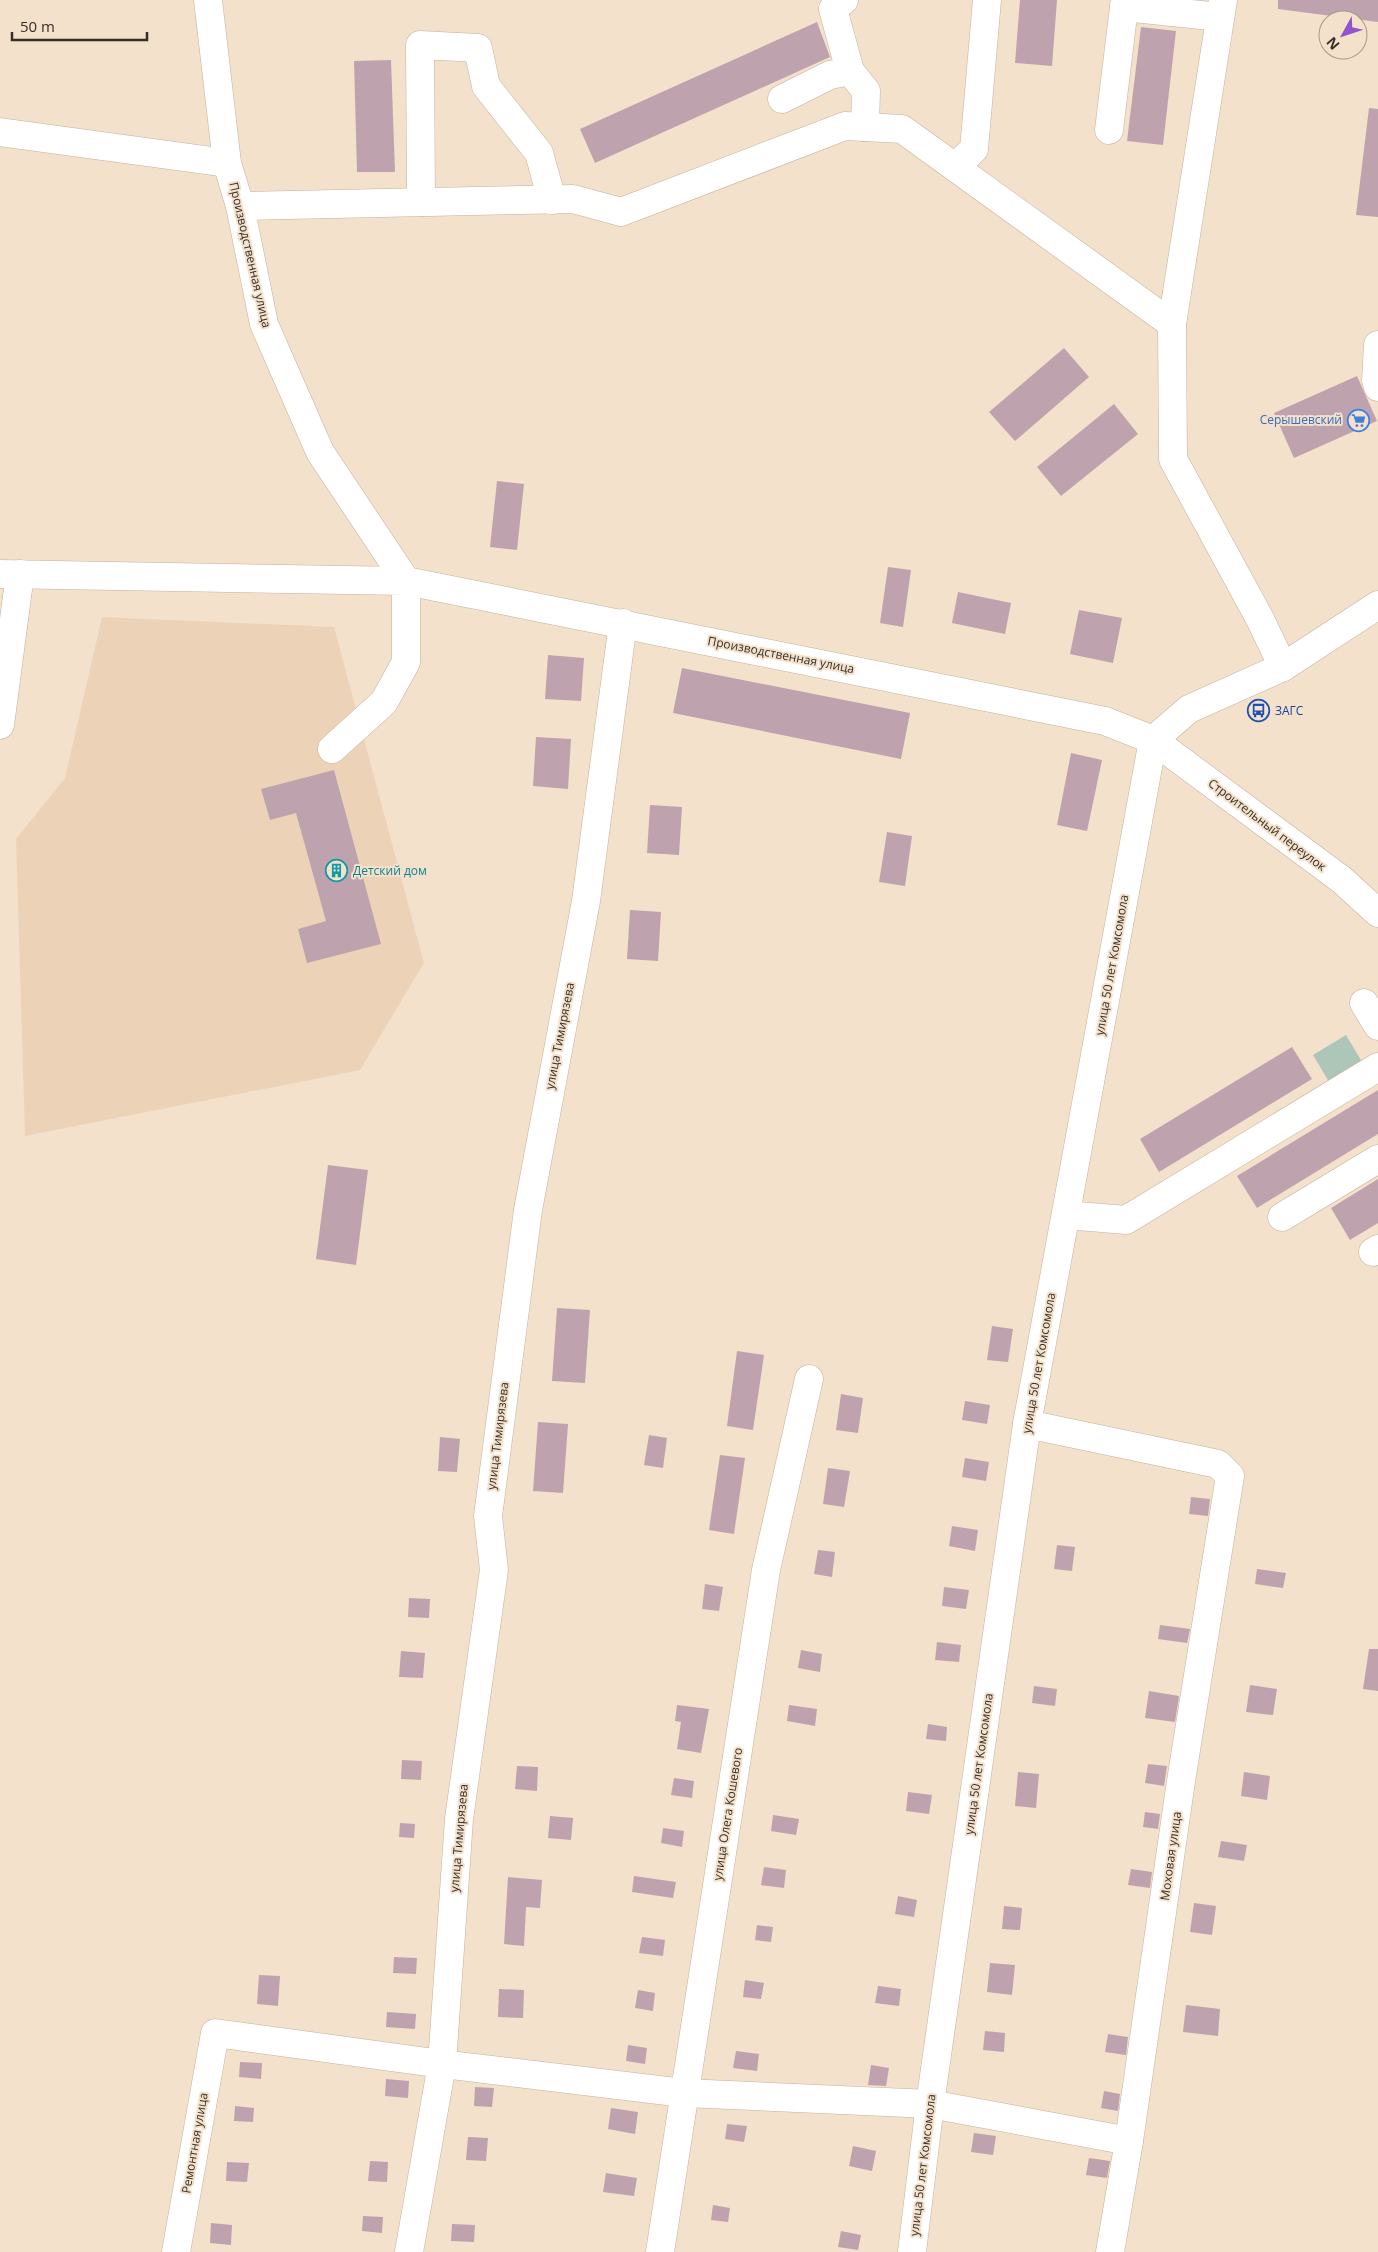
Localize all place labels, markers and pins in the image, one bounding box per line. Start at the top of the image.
supermarket icon: Серышевский [1346,408,1370,432]
place label: Серышевский [1260,411,1342,428]
bus stop icon: ЗАГС [1247,699,1271,723]
place label: ЗАГС [1275,702,1304,719]
building icon: Детский дом [325,859,349,883]
place label: Детский дом [353,862,427,879]

